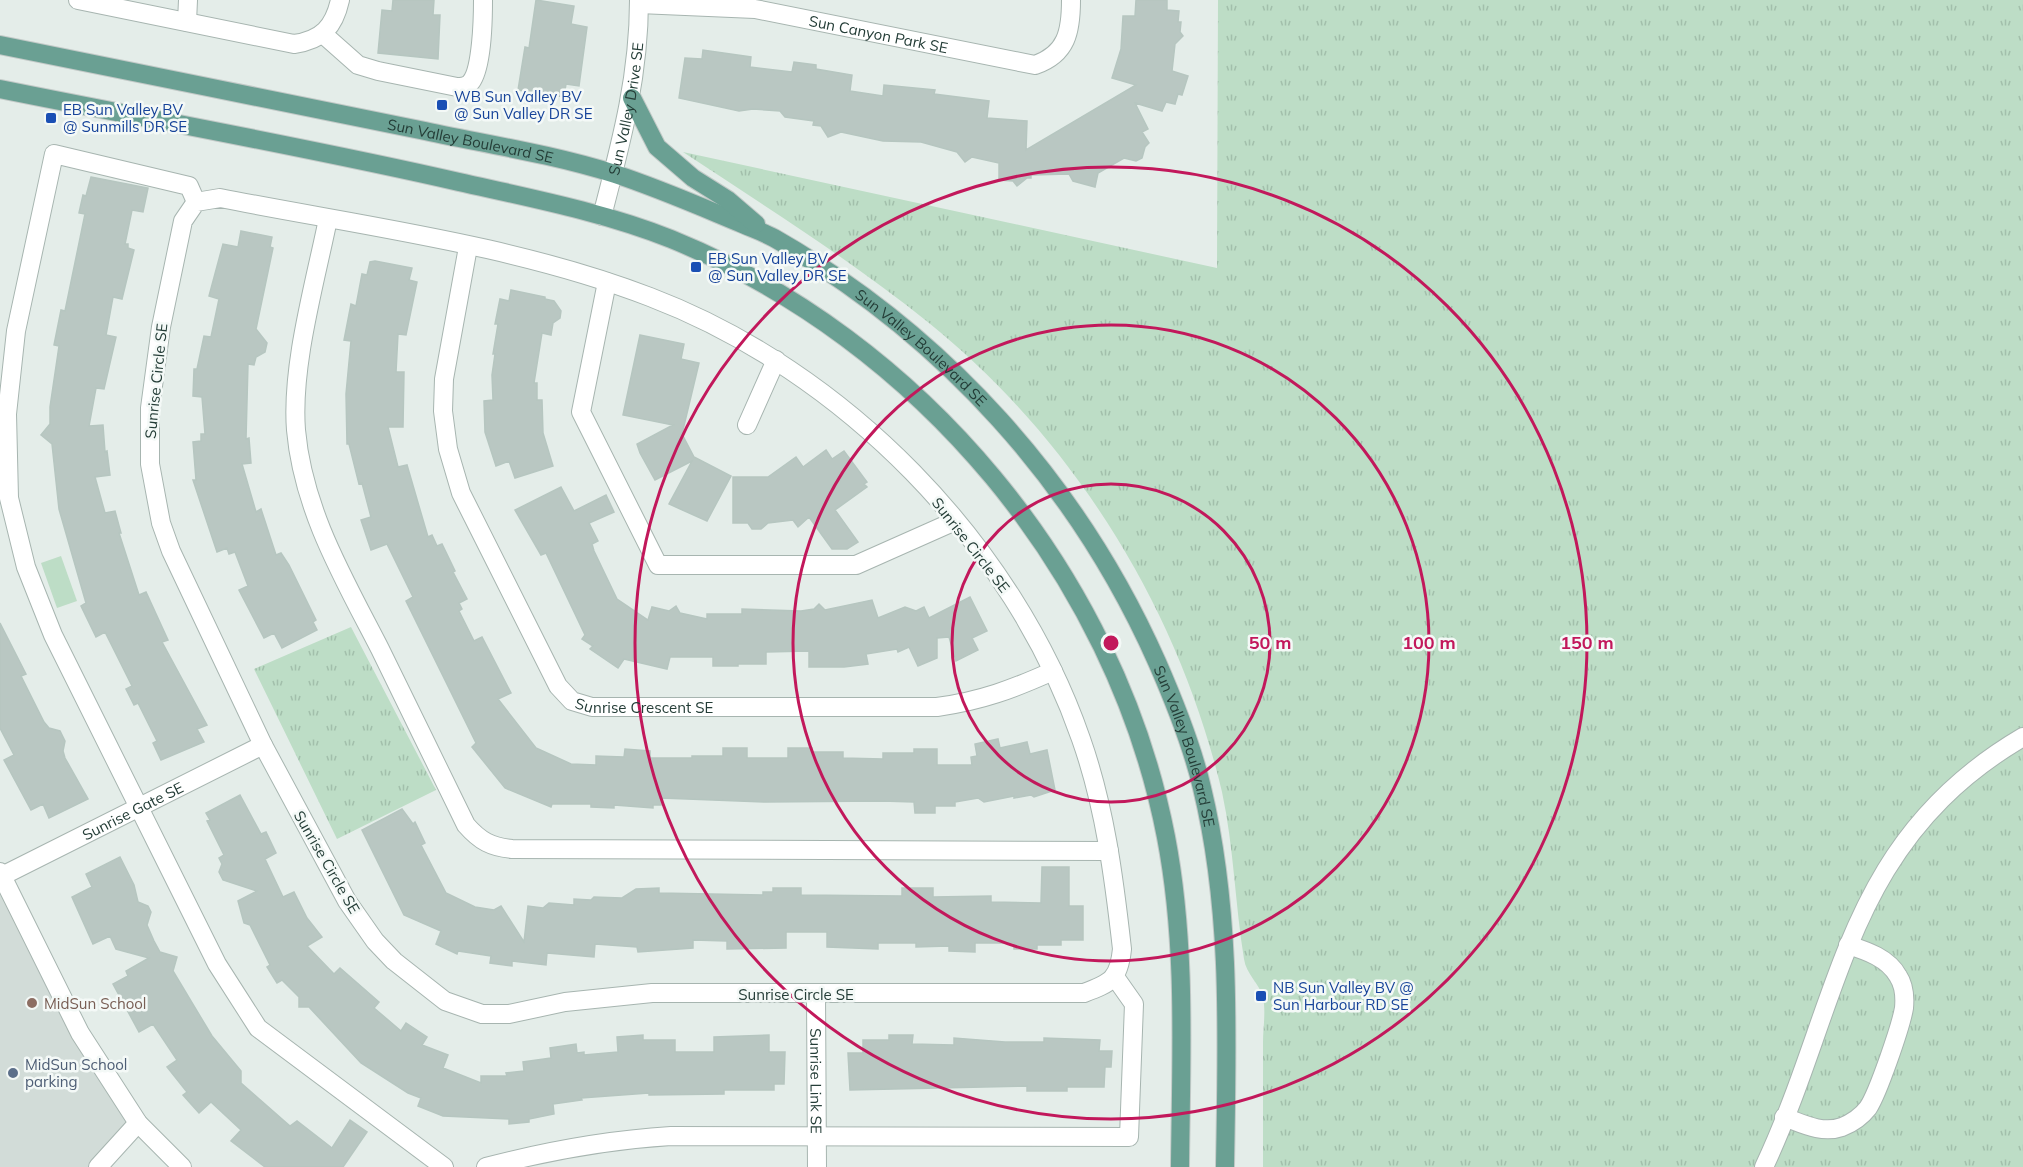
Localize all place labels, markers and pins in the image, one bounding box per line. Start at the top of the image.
place label: WB Sun Valley BV @ Sun Valley DR SE [454,87,593,123]
marker: WB Sun Valley BV @ Sun Valley DR SE [435,98,449,112]
place label: EB Sun Valley BV @ Sunmills DR SE [63,100,187,136]
marker: EB Sun Valley BV @ Sunmills DR SE [44,111,58,125]
place label: EB Sun Valley BV @ Sun Valley DR SE [708,249,847,285]
marker: EB Sun Valley BV @ Sun Valley DR SE [689,260,703,274]
centre of rings [1101,633,1121,653]
place label: NB Sun Valley BV @ Sun Harbour RD SE [1273,978,1414,1014]
marker: NB Sun Valley BV @ Sun Harbour RD SE [1254,989,1268,1003]
place label: MidSun School [44,994,146,1013]
marker: MidSun School [25,996,39,1010]
place label: MidSun School parking [25,1055,127,1091]
marker: MidSun School parking [6,1066,20,1080]

